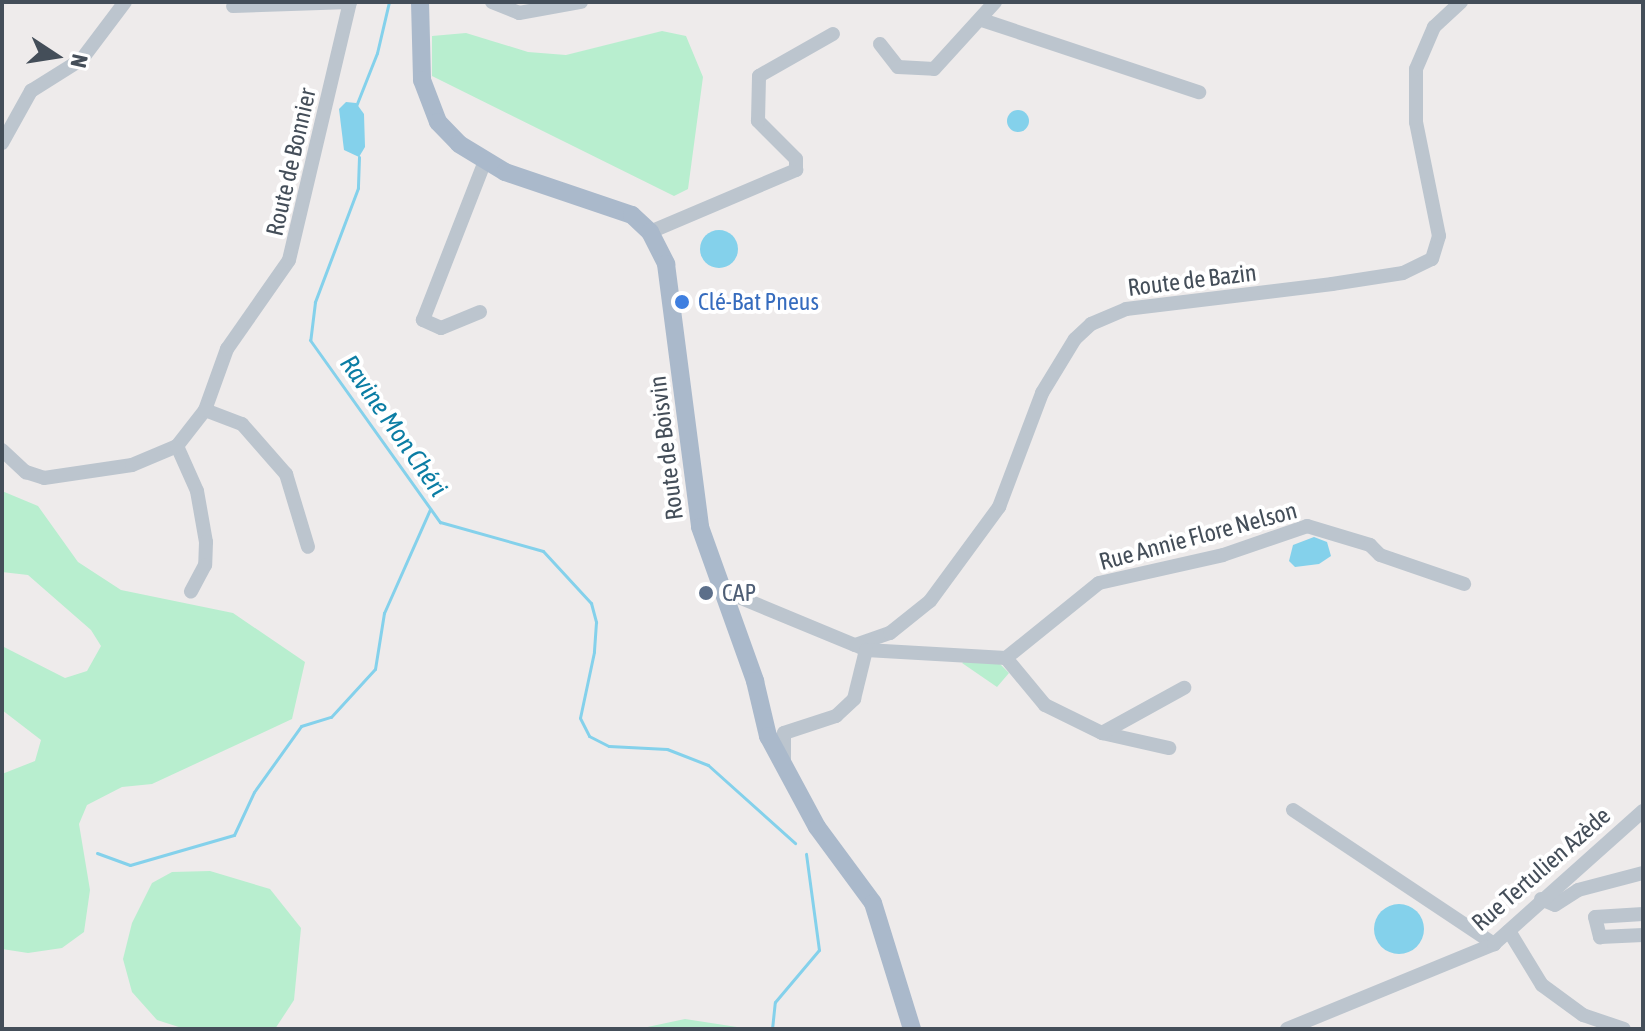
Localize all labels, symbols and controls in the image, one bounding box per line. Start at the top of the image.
north arrow [16,16,96,96]
text: N [65,52,94,70]
street label: Route de Bonnier [260,85,322,239]
street label: Route de Bazin [1126,258,1258,302]
place label: Clé-Bat Pneus [698,288,819,316]
marker: Clé-Bat Pneus [673,293,691,311]
water label: Ravine Mon Chéri [333,349,453,503]
street label: Route de Boisvin [643,374,689,522]
street label: Rue Annie Flore Nelson [1096,496,1300,576]
place label: CAP [722,579,756,607]
marker: CAP [697,584,715,602]
street label: Rue Tertulien Azède [1466,801,1616,937]

